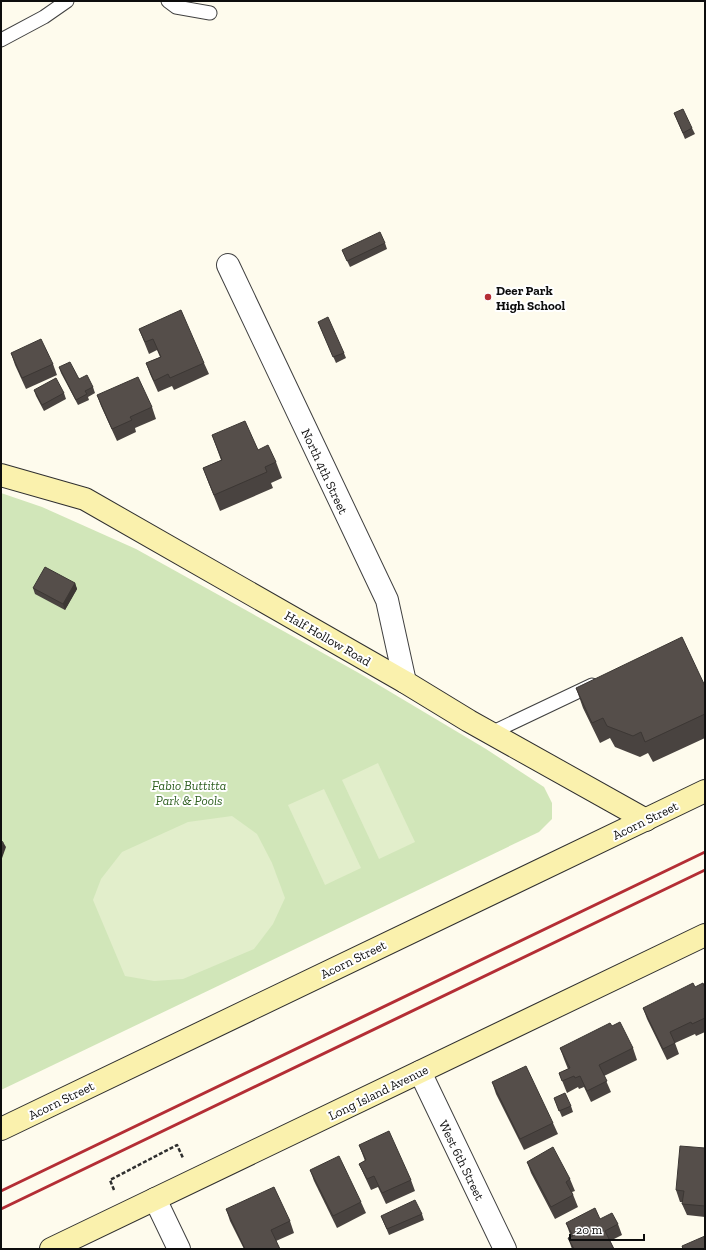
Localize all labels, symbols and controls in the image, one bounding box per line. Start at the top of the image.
place label: Deer Park High School [496,283,566,313]
marker: Deer Park High School [483,292,493,302]
street label: North 4th Street [298,426,351,516]
street label: Half Hollow Road [282,608,373,669]
park label: Fabio Buttitta Park & Pools [152,778,226,808]
street label: Acorn Street [610,798,681,843]
street label: Acorn Street [318,937,389,982]
street label: Long Island Avenue [326,1062,431,1123]
street label: Acorn Street [26,1078,97,1123]
street label: West 6th Street [436,1118,487,1203]
scale bar [570,1216,644,1242]
text: 20 m [576,1223,603,1237]

